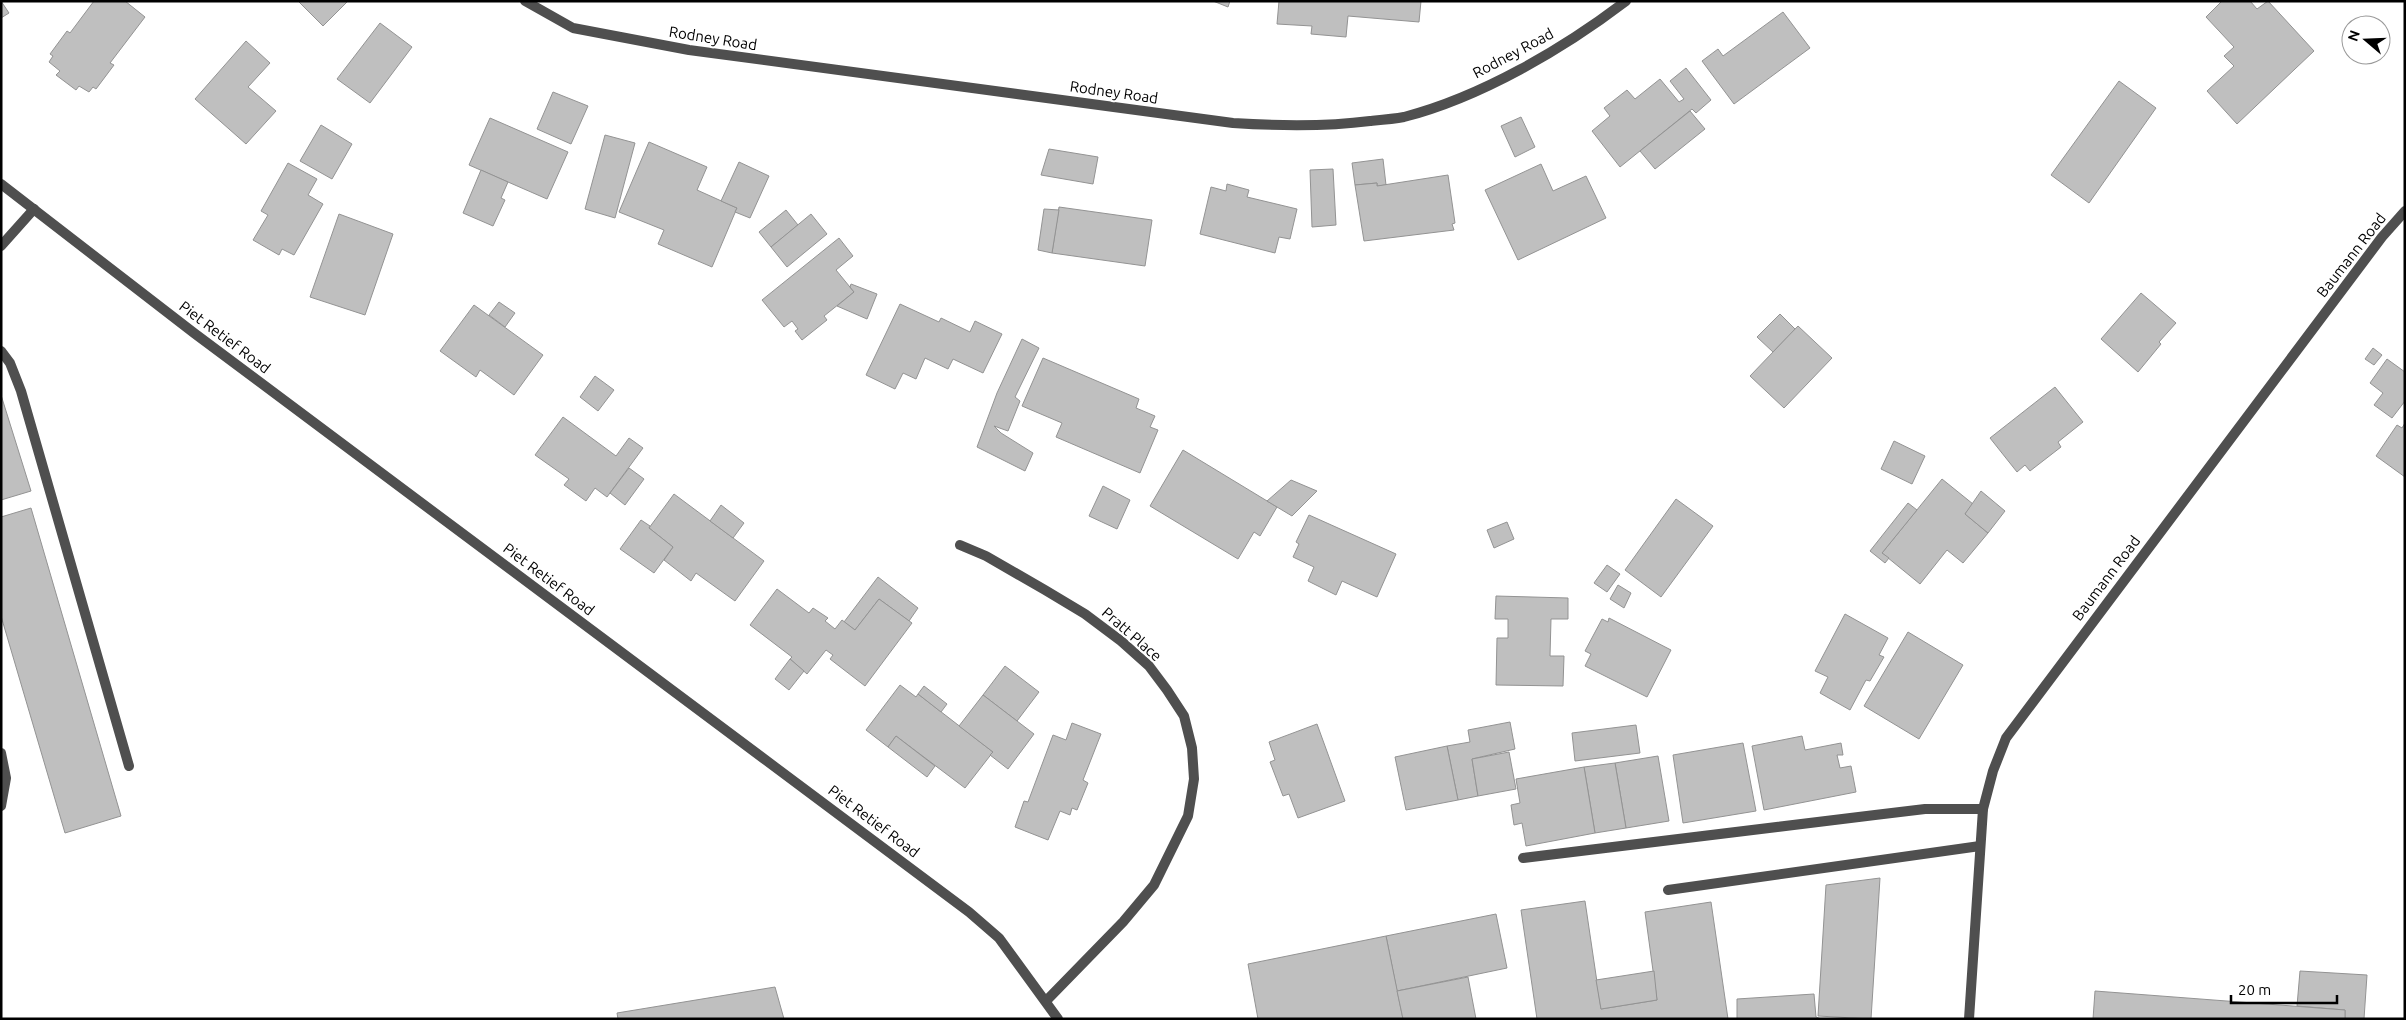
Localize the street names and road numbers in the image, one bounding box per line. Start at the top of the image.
street label: Rodney Road [668,23,758,53]
street label: Rodney Road [1470,25,1556,81]
street label: Rodney Road [1069,77,1159,107]
street label: Baumann Road [2313,210,2389,300]
street label: Piet Retief Road [176,297,274,377]
street label: Baumann Road [2069,532,2143,624]
street label: Piet Retief Road [500,539,598,619]
street label: Pratt Place [1099,603,1165,665]
street label: Piet Retief Road [825,781,923,861]

